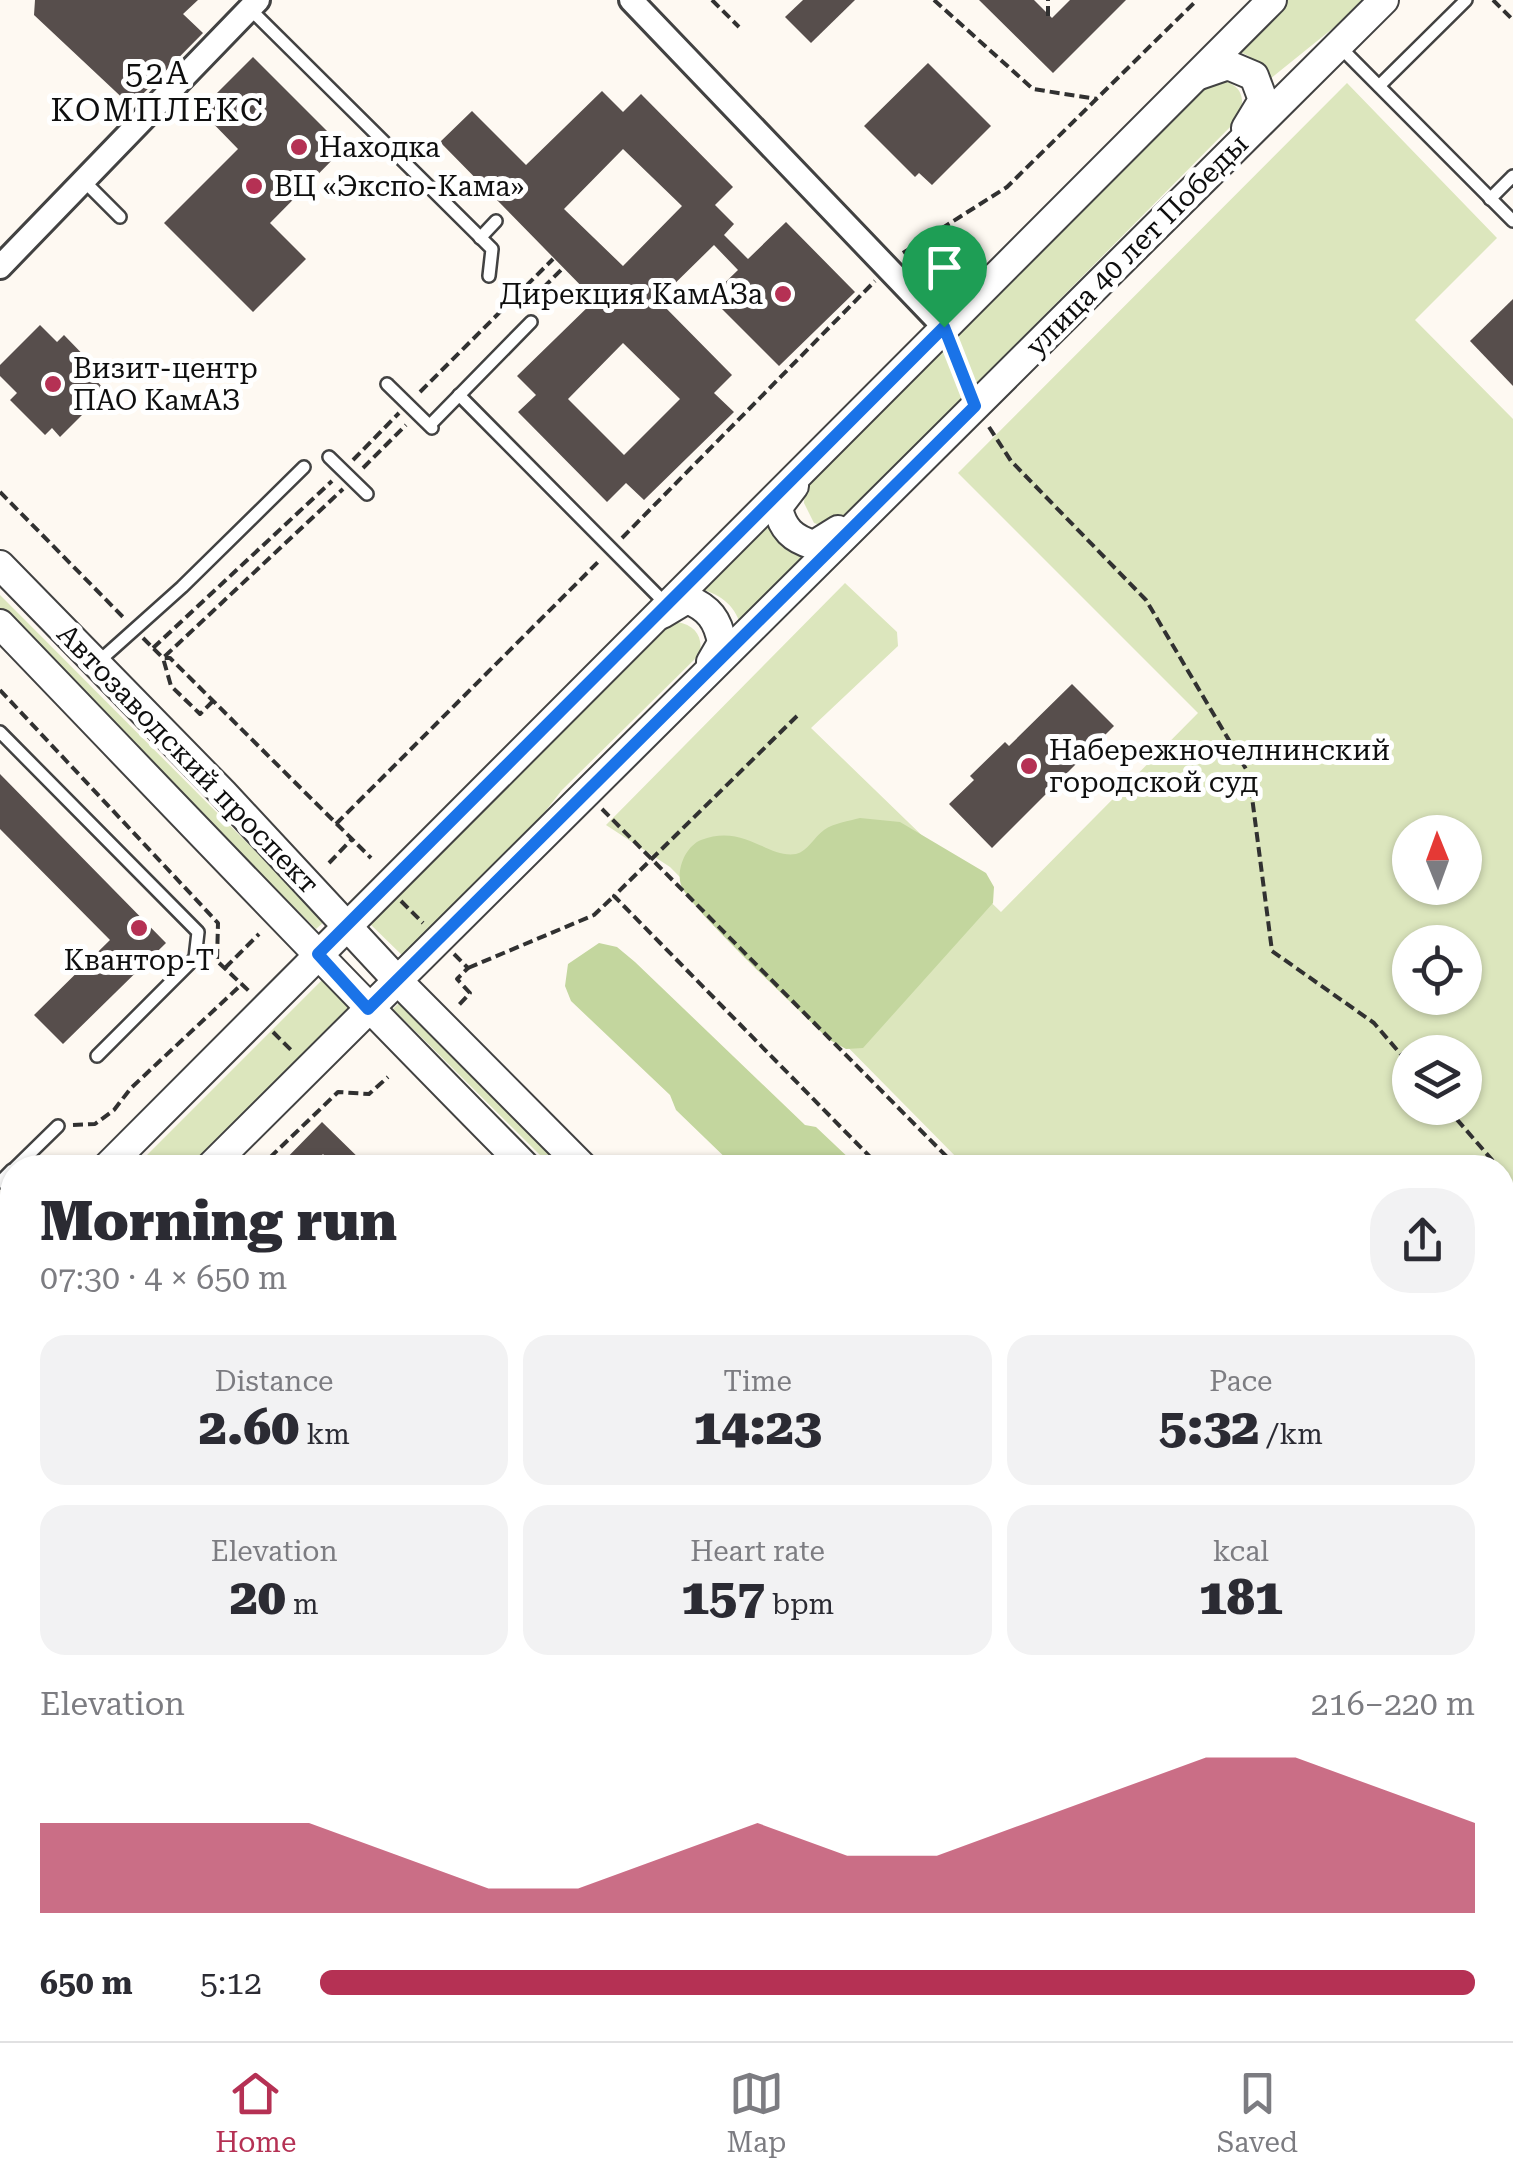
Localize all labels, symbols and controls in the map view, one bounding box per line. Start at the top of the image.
district label: 52А КОМПЛЕКС [51,54,265,129]
street label: улица 40 лет Победы [1019,127,1255,363]
place label: Находка [319,131,440,164]
marker: Находка [288,136,310,158]
place label: ВЦ «Экспо-Кама» [274,170,524,203]
marker: ВЦ «Экспо-Кама» [243,175,265,197]
pin [902,225,987,328]
icon: arrive [917,240,972,295]
place label: Дирекция КамАЗа [500,278,763,311]
marker: Дирекция КамАЗа [772,283,794,305]
place label: Визит-центр ПАО КамАЗ [73,352,258,417]
marker: Визит-центр ПАО КамАЗ [42,373,64,395]
street label: Автозаводский проспект [50,617,326,901]
place label: Набережночелнинский городской суд [1049,734,1390,799]
marker: Набережночелнинский городской суд [1018,755,1040,777]
north arrow [1392,815,1482,905]
map controls [1392,815,1482,1125]
marker: Квантор-Т [128,917,150,939]
button: locate [1392,925,1482,1015]
place label: Квантор-Т [64,944,214,977]
button: layers [1392,1035,1482,1125]
button: share [1370,1188,1475,1293]
text: Morning run [40,1189,397,1253]
text: 07:30 · 4 × 650 m [40,1259,287,1297]
text: Distance [215,1365,333,1398]
text: Time [723,1365,792,1398]
text: Pace [1209,1365,1272,1398]
text: 2.60 [199,1398,299,1456]
text: 14:23 [693,1398,822,1456]
text: 5:32 [1159,1398,1259,1456]
text: km [299,1418,350,1451]
text: /km [1259,1418,1323,1451]
text: Elevation [211,1535,338,1568]
text: Heart rate [690,1535,825,1568]
text: kcal [1213,1535,1269,1568]
text: 20 [230,1568,286,1626]
text: 157 [681,1568,765,1626]
text: 181 [1199,1568,1283,1626]
text: m [286,1588,318,1621]
text: bpm [765,1588,834,1621]
text: Elevation [40,1685,185,1723]
text: 216–220 m [1311,1685,1475,1723]
text: 650 m [40,1964,133,2002]
text: 5:12 [200,1964,262,2002]
tab: Home [215,2066,296,2159]
tab: Map [727,2066,786,2159]
tab: Saved [1217,2066,1298,2159]

